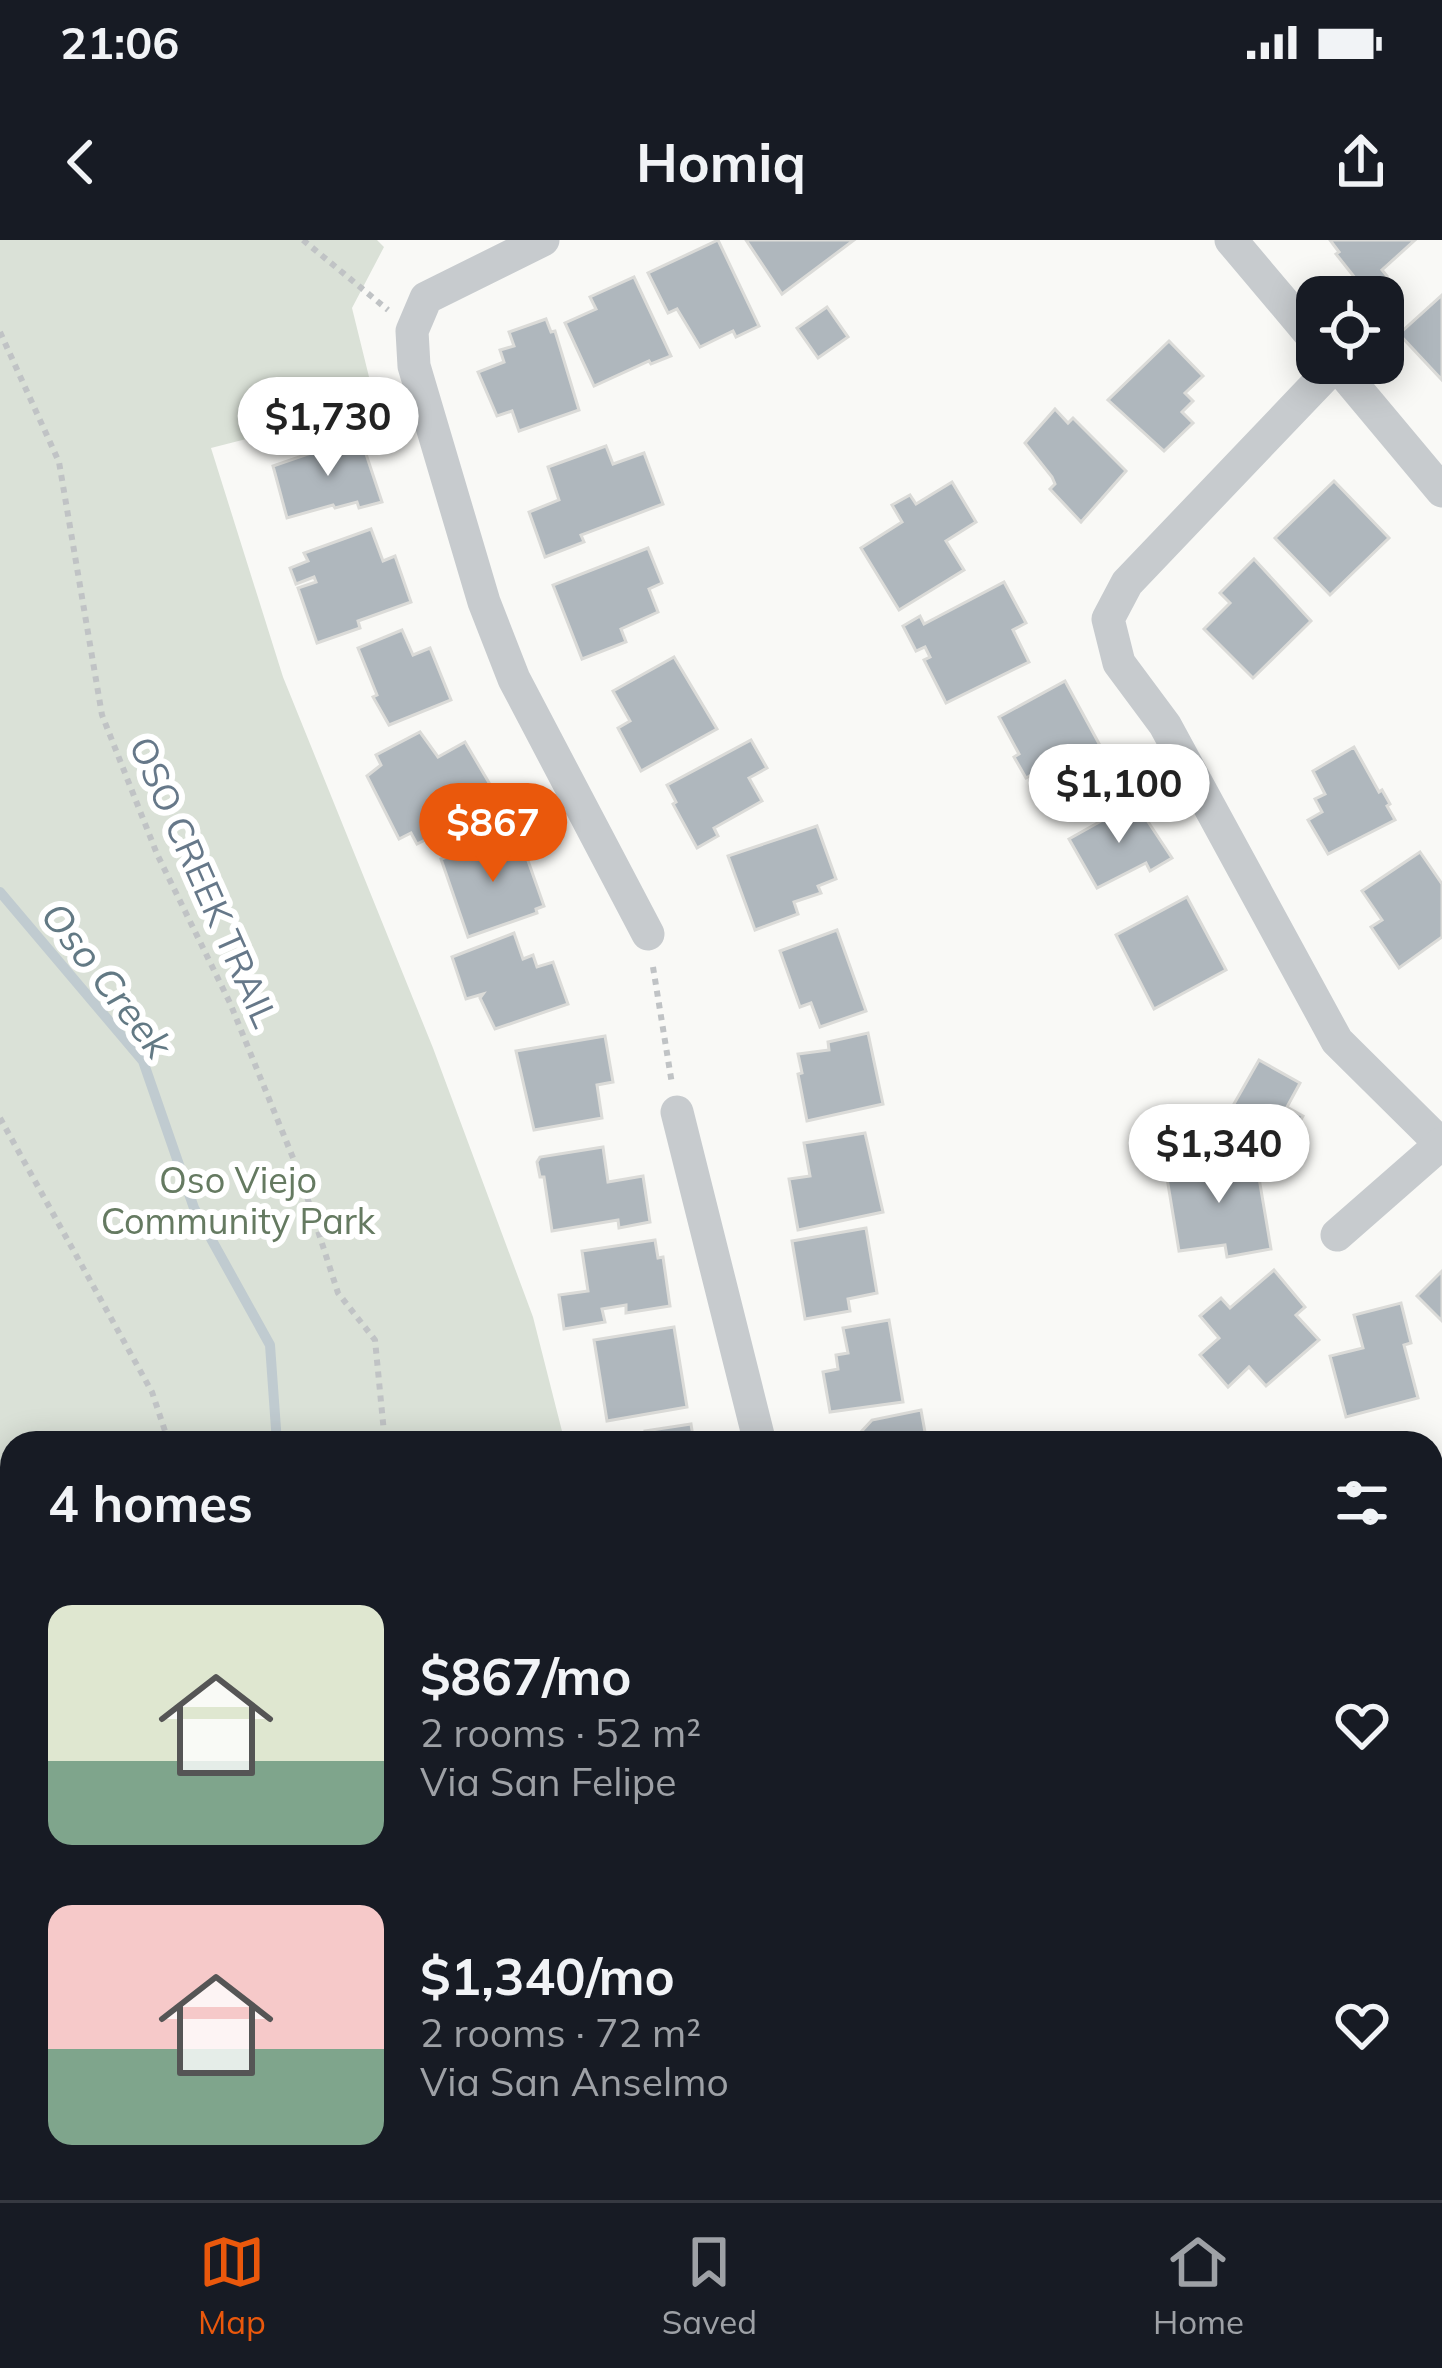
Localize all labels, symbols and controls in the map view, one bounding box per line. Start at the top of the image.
text: 21:06 [60,14,179,70]
text: Homiq [636,128,806,196]
icon: back [48,129,114,195]
icon: share [1328,129,1394,195]
map controls [1296,276,1404,384]
button: locate [1296,276,1404,384]
pin: $1,730 [230,377,426,479]
text: $1,730 [265,391,391,440]
street label: OSO CREEK TRAIL [120,730,289,1034]
pin: $1,100 [1021,744,1217,846]
text: $1,100 [1056,758,1182,807]
pin: $867 [422,783,564,885]
text: $867 [446,797,540,846]
water label: Oso Creek [31,892,184,1068]
pin: $1,340 [1121,1104,1317,1206]
text: $1,340 [1156,1118,1282,1167]
park label: Oso Viejo Community Park [101,1157,376,1243]
icon: filters [1329,1470,1395,1536]
text: 4 homes [48,1471,253,1535]
text: $867/mo [420,1644,632,1708]
icon: home [144,1653,288,1797]
icon: heart [1329,1692,1395,1758]
text: 2 rooms · 52 m² [420,1708,701,1757]
text: Via San Felipe [420,1757,676,1806]
text: $1,340/mo [420,1944,675,2008]
icon: home [144,1953,288,2097]
icon: heart [1329,1992,1395,2058]
text: 2 rooms · 72 m² [420,2008,701,2057]
text: Via San Anselmo [420,2057,729,2106]
tab: Map [198,2229,266,2342]
tab: Saved [662,2229,757,2342]
tab: Home [1153,2229,1244,2342]

